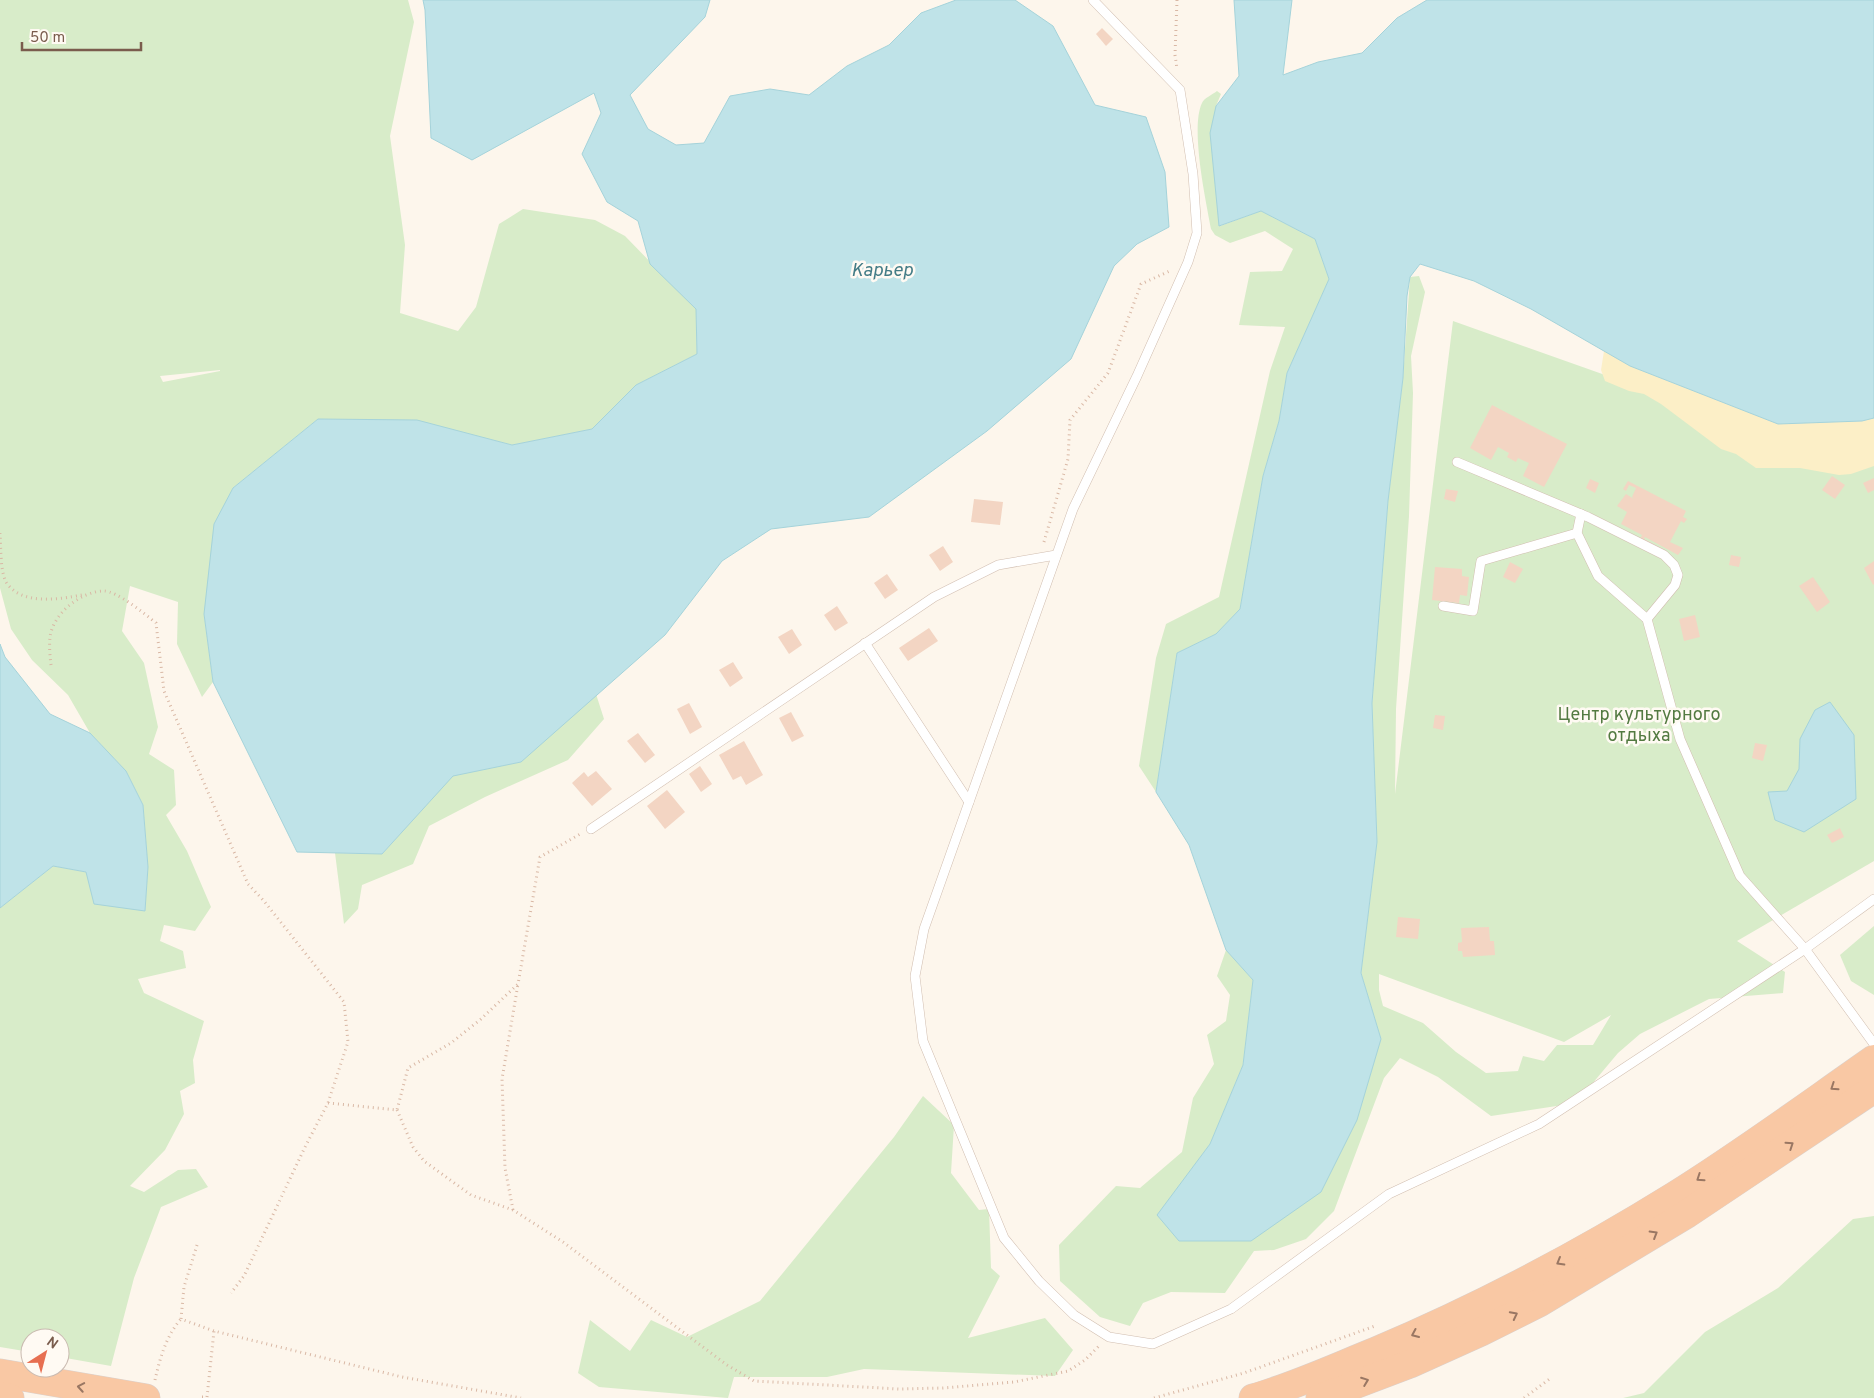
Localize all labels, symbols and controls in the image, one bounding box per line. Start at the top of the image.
scale bar [22,20,141,52]
text: 50 m [30,29,65,48]
water label: Карьер [851,259,914,283]
park label: Центр культурного отдыха [1557,704,1721,748]
one-way arrow [1830,1081,1840,1090]
one-way arrow [1785,1142,1794,1151]
one-way arrow [1696,1172,1705,1181]
one-way arrow [1649,1230,1658,1240]
one-way arrow [1557,1255,1566,1265]
one-way arrow [1509,1311,1518,1321]
north arrow [20,1328,70,1378]
one-way arrow [1411,1328,1420,1339]
text: N [43,1334,61,1354]
one-way arrow [1360,1377,1369,1387]
one-way arrow [76,1382,85,1392]

